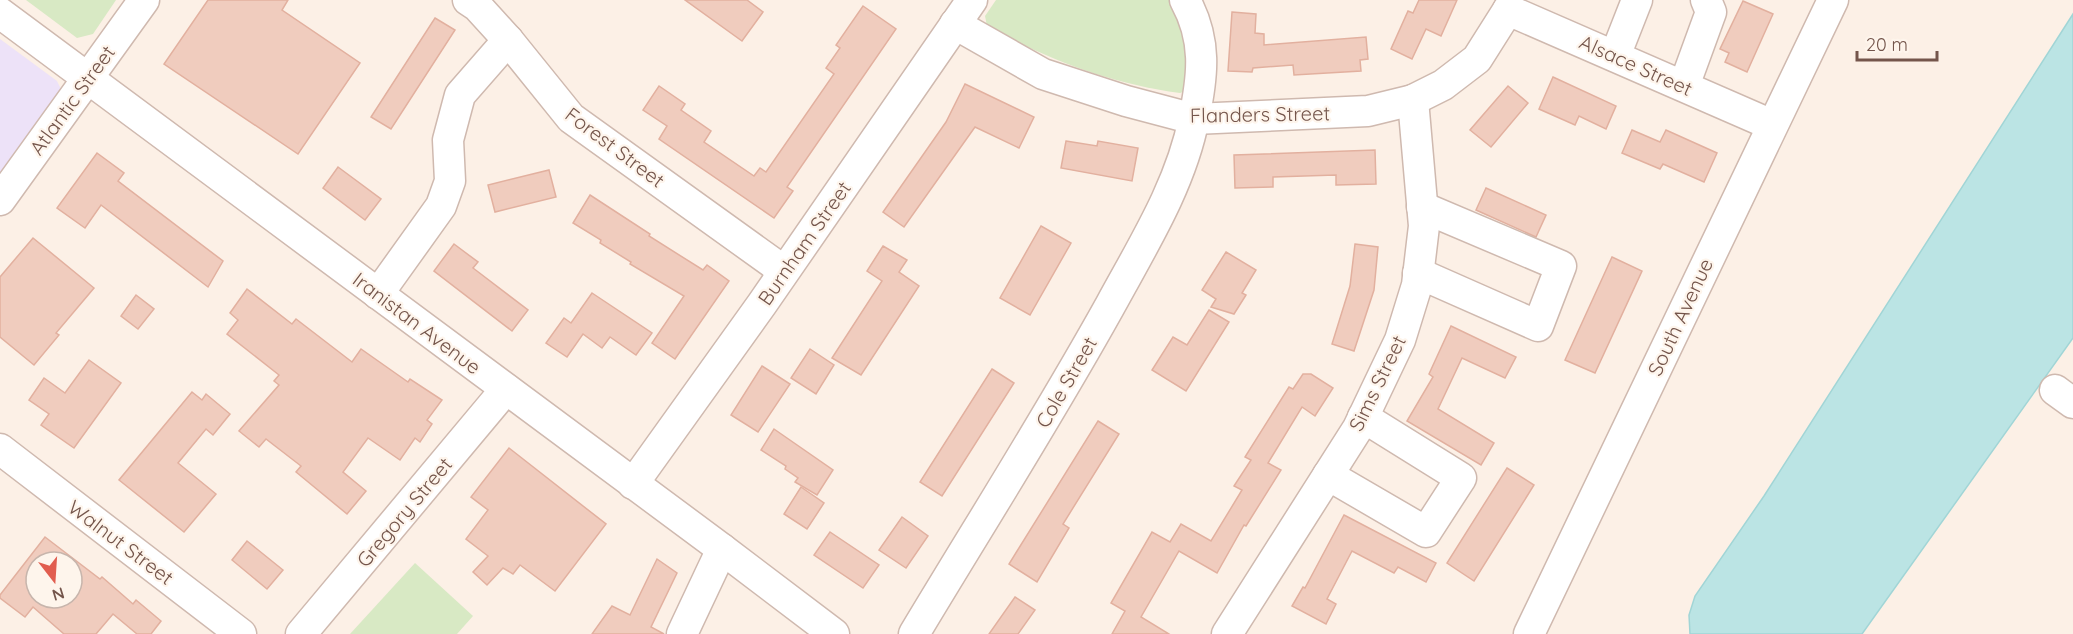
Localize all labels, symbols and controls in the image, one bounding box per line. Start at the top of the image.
scale bar [1857,24,1936,62]
street label: Alsace Street [1576,29,1697,101]
text: 20 m [1866,33,1908,56]
street label: Atlantic Street [24,40,120,160]
street label: Flanders Street [1190,100,1331,128]
street label: Forest Street [560,102,670,193]
street label: Burnham Street [752,176,856,310]
street label: South Avenue [1642,254,1718,380]
street label: Iranistan Avenue [348,267,486,379]
street label: Sims Street [1343,331,1411,435]
street label: Cole Street [1030,332,1102,432]
street label: Gregory Street [351,452,457,572]
street label: Walnut Street [63,494,179,590]
north arrow [24,550,84,610]
text: N [50,583,67,606]

